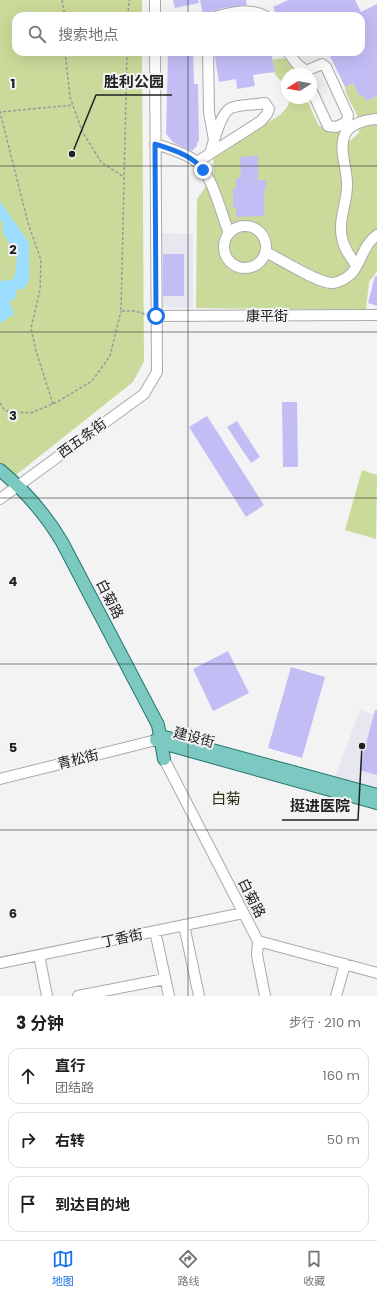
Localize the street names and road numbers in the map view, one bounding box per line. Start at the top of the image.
street label: 康平街 [246,306,288,326]
street label: 西五条街 [53,413,111,463]
street label: 白菊路 [92,576,128,622]
street label: 建设街 [171,722,217,752]
street label: 青松街 [55,744,101,774]
street label: 白菊路 [234,875,270,921]
street label: 丁香街 [99,924,145,952]

